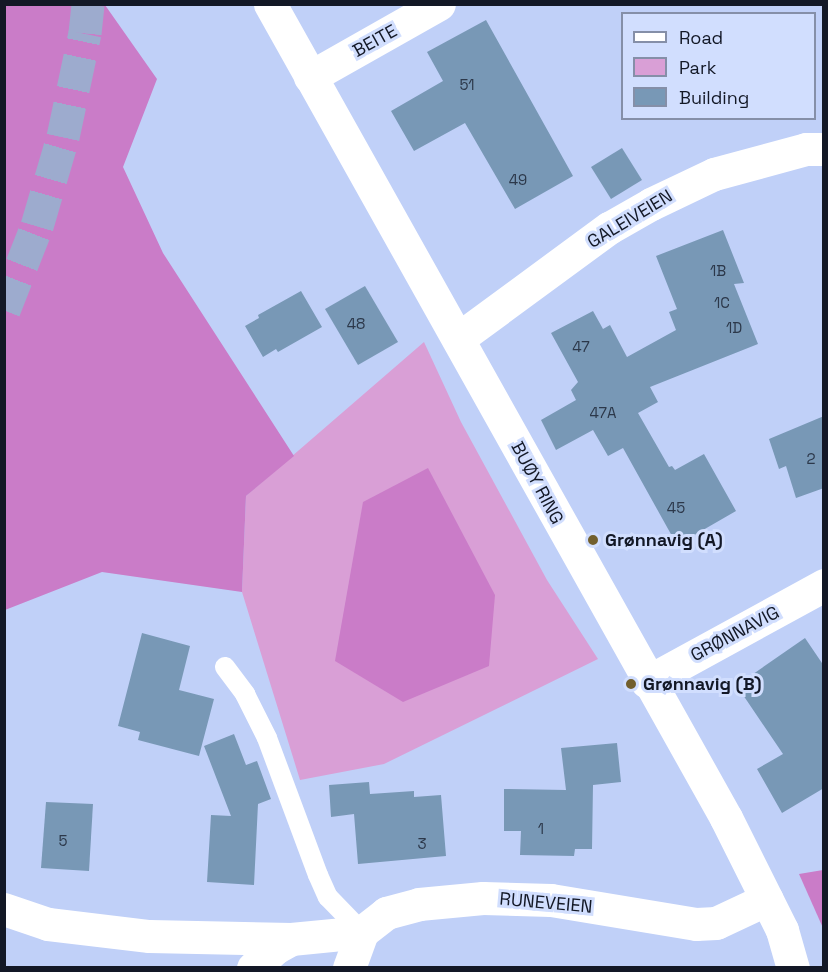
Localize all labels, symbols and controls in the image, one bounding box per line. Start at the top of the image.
legend [621,12,816,120]
street label: BEITE [349,20,401,62]
text: Road [679,26,723,49]
text: Park [679,56,716,79]
house number: 51 [459,76,475,94]
text: Building [679,86,749,109]
house number: 49 [509,171,527,189]
street label: GALEIVEIEN [584,185,676,253]
house number: 1B [710,262,726,280]
house number: 1C [714,294,730,312]
house number: 48 [347,315,365,333]
house number: 1D [726,319,742,337]
house number: 47 [572,338,590,356]
house number: 47A [590,404,616,422]
street label: BUØY RING [506,438,568,528]
house number: 2 [806,450,816,468]
house number: 45 [667,499,685,517]
place label: Grønnavig (A) [605,529,723,551]
marker: Grønnavig (A) [586,533,600,547]
street label: GRØNNAVIG [687,602,783,666]
place label: Grønnavig (B) [643,673,762,695]
marker: Grønnavig (B) [624,677,638,691]
house number: 1 [538,820,544,838]
house number: 5 [59,832,67,850]
house number: 3 [417,835,427,853]
street label: RUNEVEIEN [499,888,593,918]

